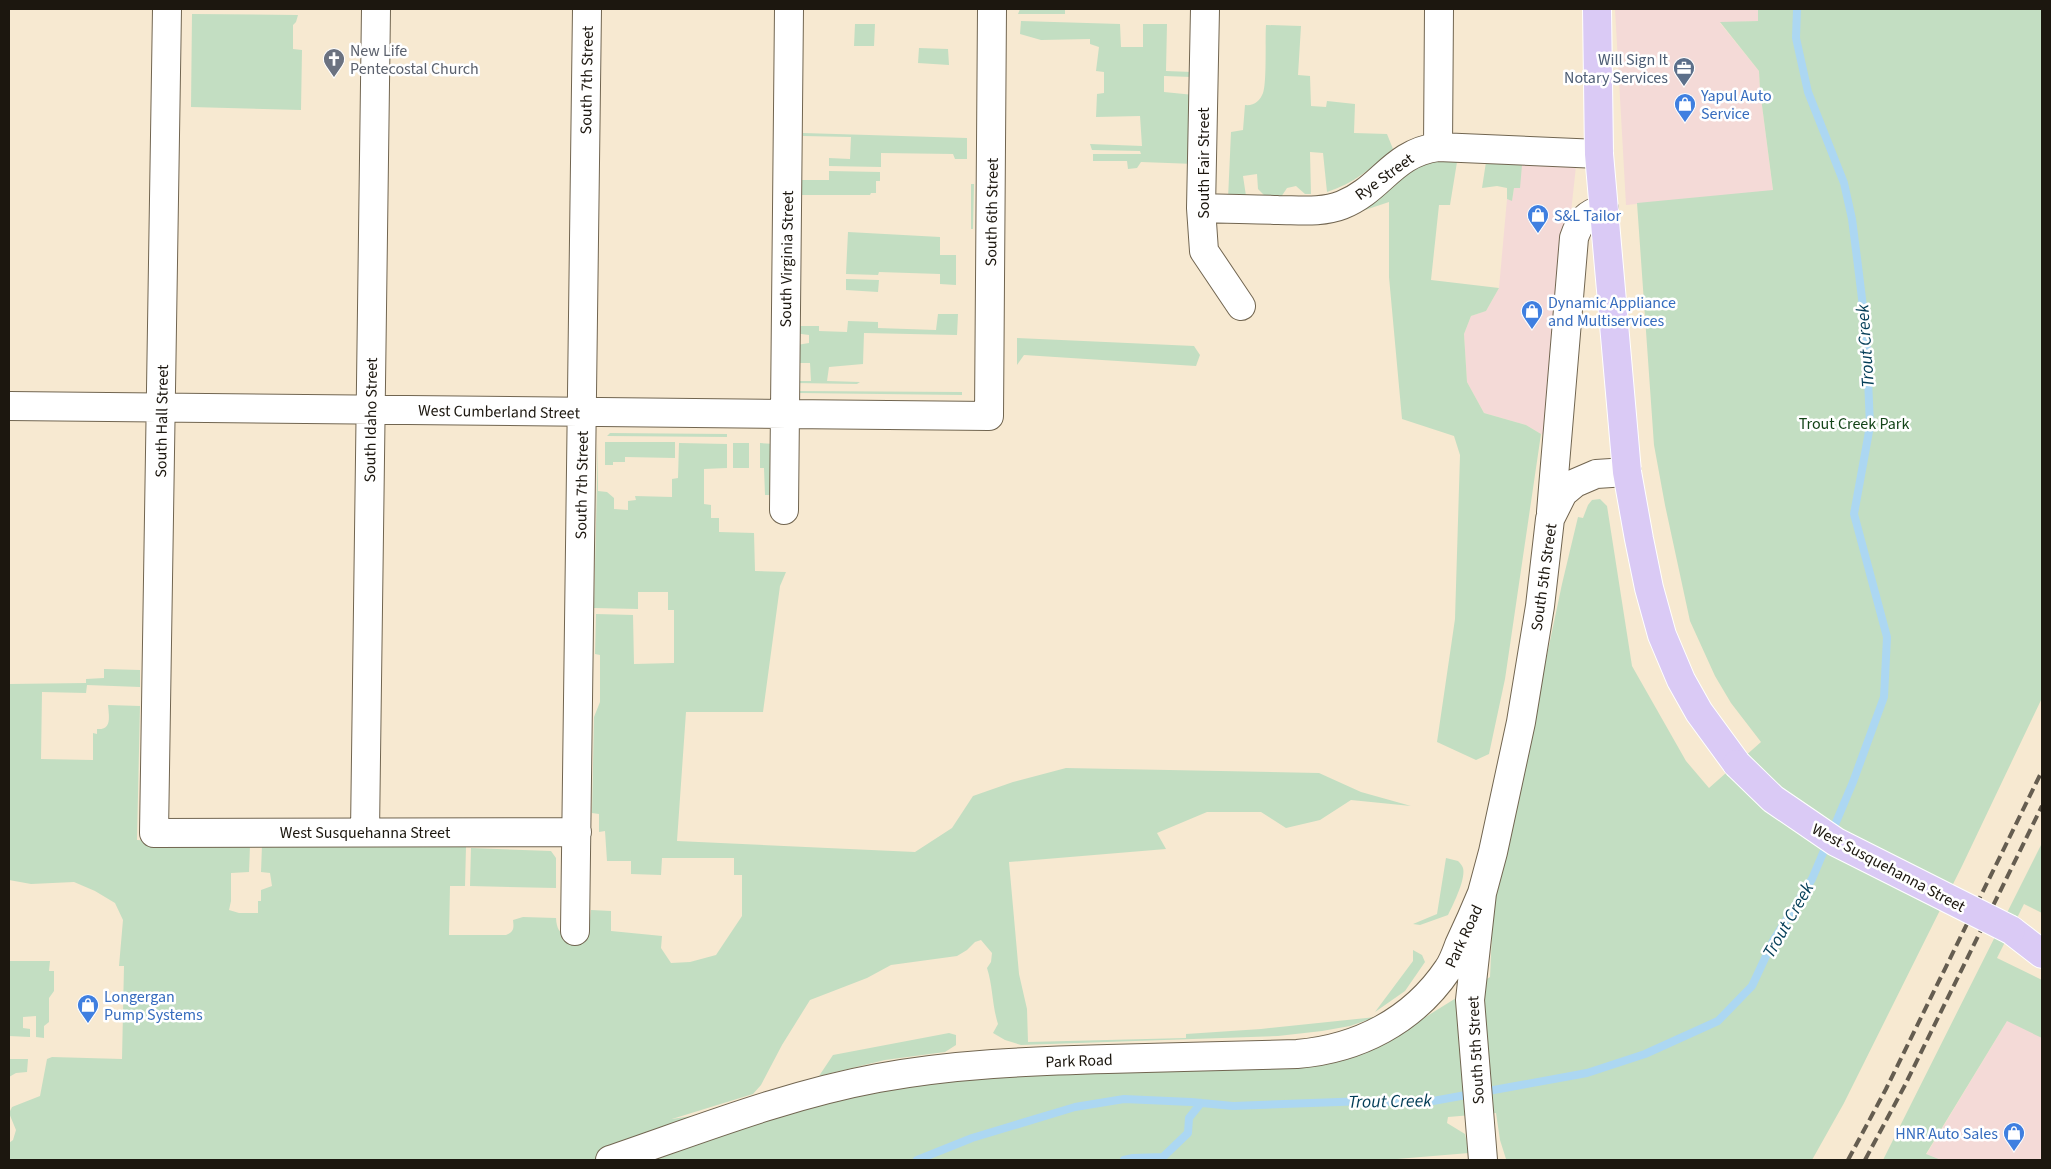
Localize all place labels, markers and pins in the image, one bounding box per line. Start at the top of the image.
place label: New Life Pentecostal Church [350,40,479,80]
church icon: New Life Pentecostal Church [322,47,346,78]
place label: Will Sign It Notary Services [1564,49,1669,89]
office icon: Will Sign It Notary Services [1672,56,1696,87]
place label: Yapul Auto Service [1700,85,1772,125]
shop icon: Yapul Auto Service [1673,92,1697,123]
shop icon: S&L Tailor [1526,203,1550,234]
place label: S&L Tailor [1554,205,1621,227]
place label: Dynamic Appliance and Multiservices [1548,292,1676,332]
shop icon: Dynamic Appliance and Multiservices [1520,299,1544,330]
place label: Longergan Pump Systems [104,986,203,1026]
shop icon: Longergan Pump Systems [76,993,100,1024]
shop icon: HNR Auto Sales [2002,1121,2026,1152]
place label: HNR Auto Sales [1895,1123,1998,1145]

